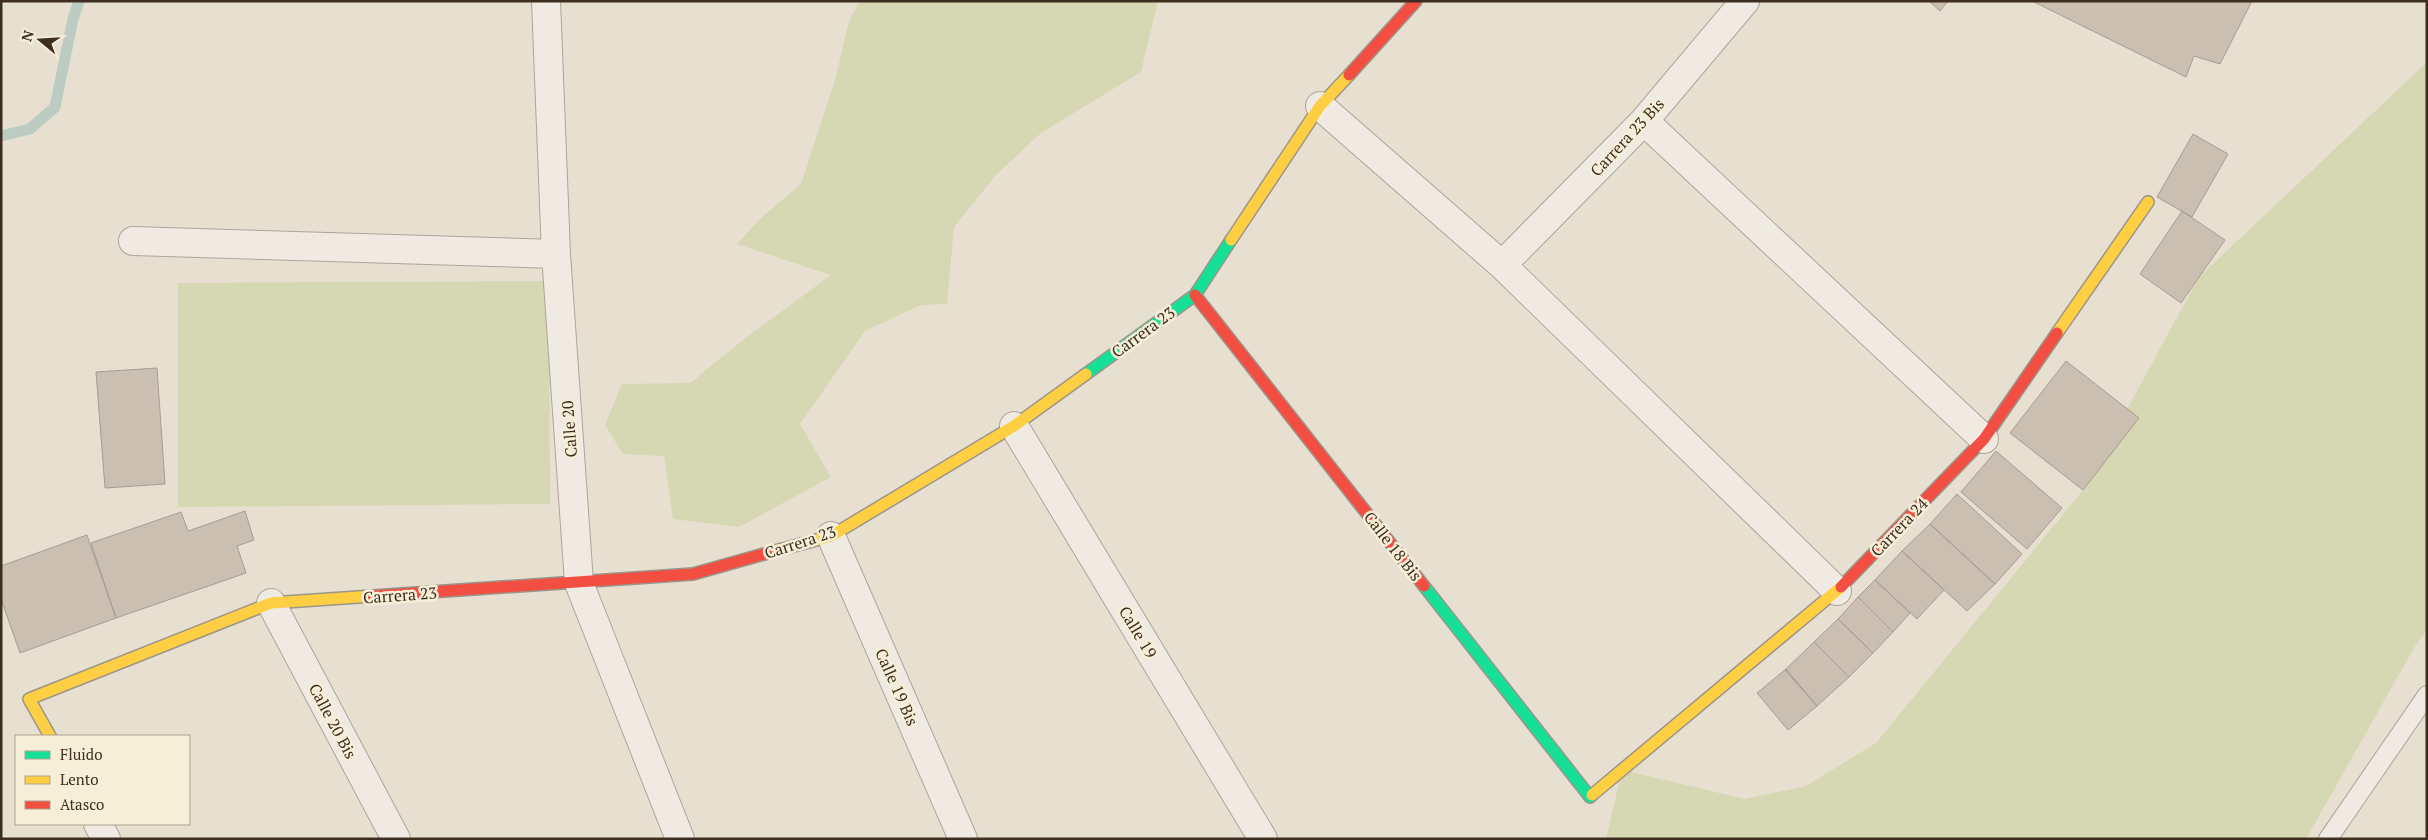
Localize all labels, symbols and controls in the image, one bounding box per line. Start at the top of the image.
north arrow [15,15,65,65]
text: N [16,27,38,44]
street label: Carrera 23 Bis [1585,93,1669,181]
street label: Carrera 23 [1107,301,1179,363]
street label: Calle 20 [556,400,582,458]
street label: Carrera 24 [1865,492,1933,561]
street label: Calle 18 Bis [1359,507,1427,585]
street label: Carrera 23 [761,520,839,564]
street label: Carrera 23 [362,581,438,609]
street label: Calle 19 [1114,602,1162,662]
street label: Calle 19 Bis [870,645,924,729]
street label: Calle 20 Bis [304,679,362,763]
legend [15,735,190,825]
text: Fluido [60,744,102,764]
text: Lento [60,769,99,789]
text: Atasco [60,794,104,814]

